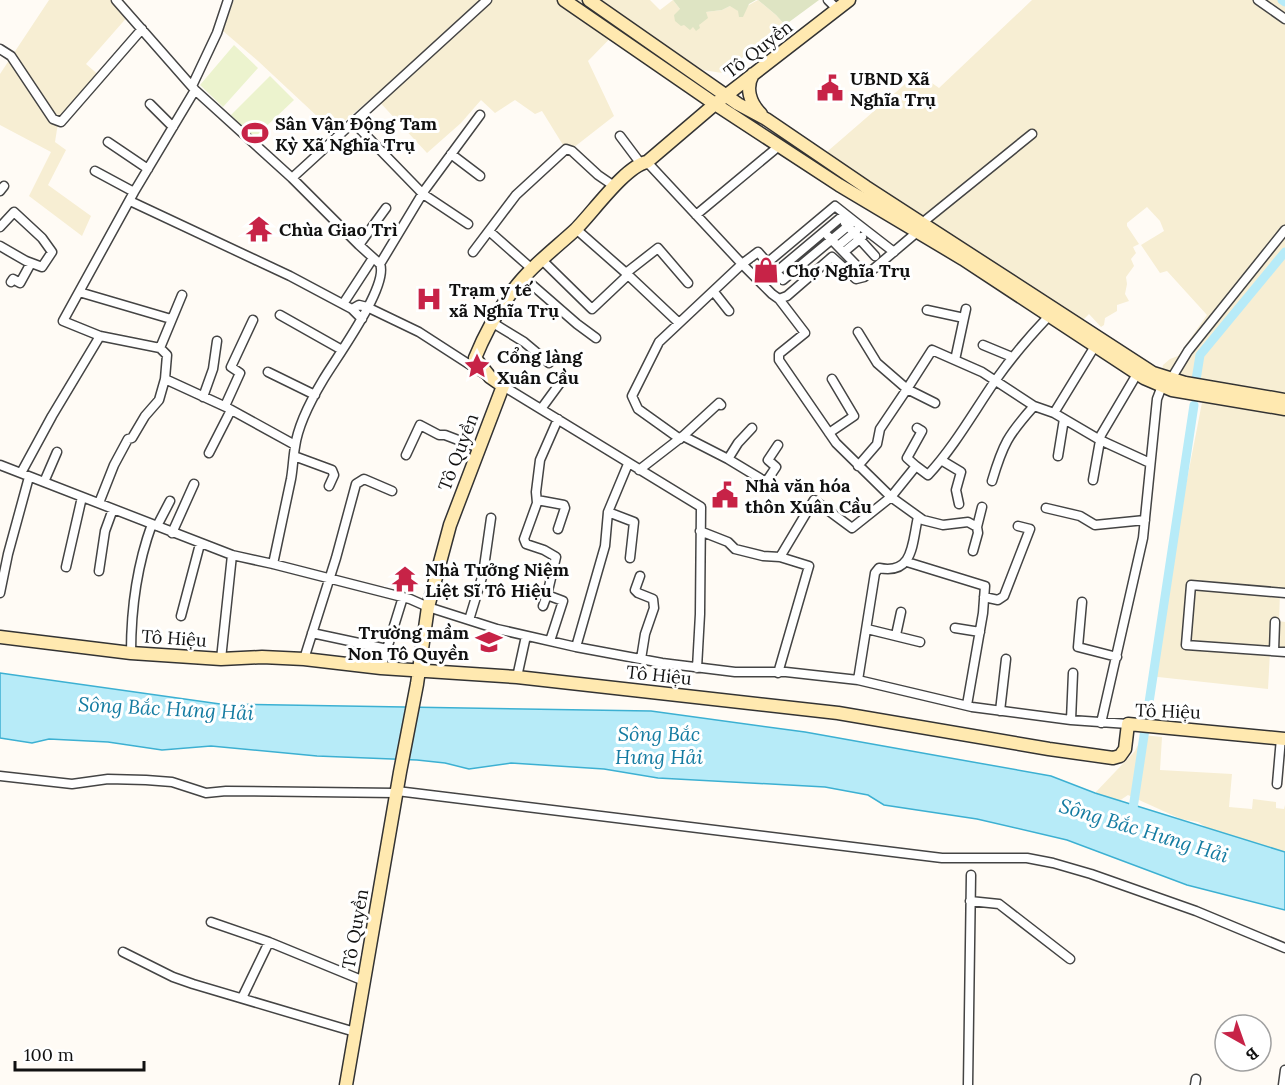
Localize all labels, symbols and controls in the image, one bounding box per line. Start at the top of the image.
street label: Tô Quyền [719,15,797,83]
place label: UBND Xã Nghĩa Trụ [850,67,936,111]
public building icon: UBND Xã Nghĩa Trụ [815,73,845,103]
place label: Sân Vận Động Tam Kỳ Xã Nghĩa Trụ [275,112,437,156]
sports icon: Sân Vận Động Tam Kỳ Xã Nghĩa Trụ [240,118,270,148]
temple icon: Chùa Giao Trì [244,214,274,244]
place label: Chùa Giao Trì [279,218,398,241]
shop icon: Chợ Nghĩa Trụ [751,255,781,285]
place label: Chợ Nghĩa Trụ [786,259,910,282]
place label: Trạm y tế xã Nghĩa Trụ [449,278,559,322]
hospital icon: Trạm y tế xã Nghĩa Trụ [414,284,444,314]
place label: Cổng làng Xuân Cầu [497,345,583,389]
place icon: Cổng làng Xuân Cầu [462,351,492,381]
street label: Tô Quyền [433,410,483,494]
place label: Nhà văn hóa thôn Xuân Cầu [745,474,872,518]
public building icon: Nhà văn hóa thôn Xuân Cầu [710,480,740,510]
place label: Nhà Tưởng Niệm Liệt Sĩ Tô Hiệu [425,558,570,602]
temple icon: Nhà Tưởng Niệm Liệt Sĩ Tô Hiệu [390,564,420,594]
place label: Trường mầm Non Tô Quyền [348,621,470,665]
street label: Tô Hiệu [141,624,208,652]
school or university icon: Trường mầm Non Tô Quyền [474,627,504,657]
street label: Tô Hiệu [625,660,693,690]
water label: Sông Bắc Hưng Hải [78,691,255,725]
street label: Tô Hiệu [1135,698,1201,724]
water label: Sông Bắc Hưng Hải [615,721,704,769]
water label: Sông Bắc Hưng Hải [1056,792,1232,868]
street label: Tô Quyền [337,887,373,971]
north arrow [1213,1013,1273,1073]
scale bar [15,1034,144,1072]
text: 100 m [24,1043,74,1066]
text: B [1242,1043,1263,1066]

